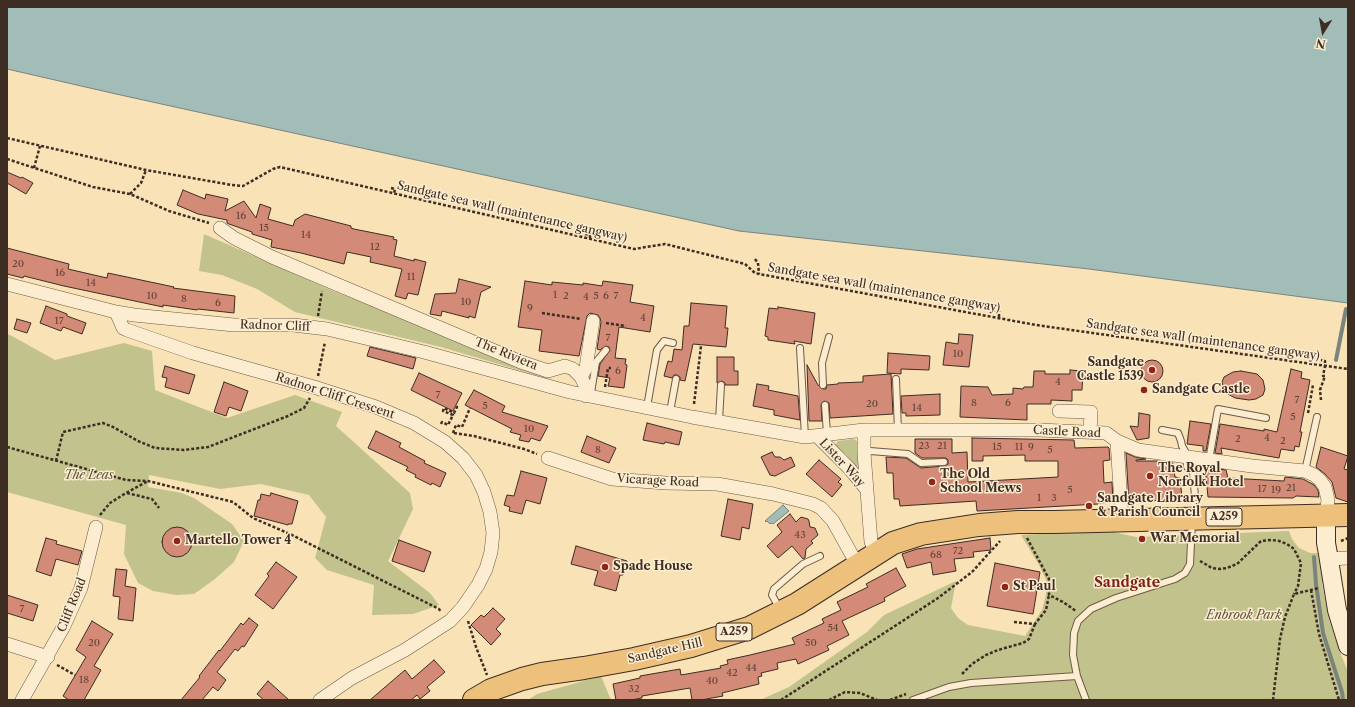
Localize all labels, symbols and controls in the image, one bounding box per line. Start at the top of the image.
north arrow [1303,12,1343,52]
text: N [1315,36,1327,52]
street label: Sandgate sea wall (maintenance gangway) [396,178,628,246]
house number: 16 [236,210,246,222]
house number: 15 [259,222,269,234]
house number: 14 [301,229,311,241]
house number: 12 [370,241,380,253]
house number: 20 [12,258,24,270]
street label: Sandgate sea wall (maintenance gangway) [767,260,1001,316]
house number: 16 [55,267,65,279]
house number: 11 [407,271,415,283]
house number: 14 [86,277,96,289]
house number: 1 [553,289,557,301]
house number: 10 [147,290,157,302]
house number: 2 [563,290,569,302]
house number: 5 [593,290,599,302]
house number: 6 [603,290,609,302]
house number: 7 [614,290,618,302]
house number: 4 [583,291,589,303]
house number: 8 [181,293,187,305]
house number: 10 [461,296,471,308]
house number: 6 [215,297,221,309]
house number: 9 [527,302,533,314]
house number: 4 [640,312,646,324]
house number: 17 [54,315,64,327]
street label: Sandgate sea wall (maintenance gangway) [1085,316,1321,364]
street label: Radnor Cliff [240,318,310,334]
house number: 7 [606,332,610,344]
street label: The Riviera [472,335,540,373]
house number: 10 [953,348,963,360]
place label: Sandgate Castle 1539 [1077,356,1144,384]
house number: 6 [615,365,621,377]
marker: Sandgate Castle 1539 [1147,365,1157,375]
street label: Radnor Cliff Crescent [274,370,396,422]
house number: 4 [1055,376,1061,388]
place label: Sandgate Castle [1152,383,1250,397]
marker: Sandgate Castle [1139,385,1149,395]
house number: 7 [436,389,440,401]
house number: 7 [1295,394,1299,406]
house number: 8 [971,397,977,409]
house number: 6 [1005,397,1011,409]
house number: 20 [866,398,878,410]
house number: 5 [482,400,488,412]
house number: 14 [912,402,922,414]
house number: 5 [1290,411,1296,423]
house number: 10 [524,423,534,435]
street label: Castle Road [1033,423,1101,441]
house number: 4 [1264,432,1270,444]
house number: 2 [1235,433,1241,445]
house number: 2 [1280,435,1286,447]
street label: Lister Way [816,436,868,490]
house number: 23 [918,440,930,452]
house number: 21 [937,440,947,452]
house number: 15 [992,441,1002,453]
house number: 11 [1015,441,1023,453]
house number: 9 [1028,441,1034,453]
house number: 8 [595,444,601,456]
house number: 5 [1047,444,1053,456]
place label: The Royal Norfolk Hotel [1158,462,1244,490]
place label: The Old School Mews [940,468,1021,496]
park label: The Leas [64,469,114,483]
marker: The Royal Norfolk Hotel [1145,471,1155,481]
street label: Vicarage Road [617,472,699,490]
marker: The Old School Mews [927,477,937,487]
house number: 21 [1286,482,1296,494]
house number: 17 [1257,483,1267,495]
house number: 5 [1067,484,1073,496]
house number: 19 [1271,484,1281,496]
house number: 1 [1037,492,1041,504]
house number: 3 [1051,492,1057,504]
place label: Sandgate Library & Parish Council [1097,492,1203,520]
marker: Sandgate Library & Parish Council [1084,501,1094,511]
road number: A259 [1206,508,1242,526]
house number: 43 [794,529,806,541]
place label: War Memorial [1150,532,1240,546]
place label: Martello Tower 4 [185,534,291,548]
marker: War Memorial [1137,534,1147,544]
marker: Martello Tower 4 [172,536,182,546]
house number: 72 [953,545,963,557]
house number: 68 [930,549,942,561]
place label: Spade House [613,560,693,574]
marker: Spade House [600,562,610,572]
district label: Sandgate [1094,575,1160,591]
street label: Cliff Road [55,576,89,634]
place label: St Paul [1013,580,1056,594]
marker: St Paul [1000,582,1010,592]
house number: 7 [20,603,24,615]
park label: Enbrook Park [1206,609,1282,623]
house number: 54 [827,622,839,634]
road number: A259 [716,623,752,641]
street label: Sandgate Hill [626,635,704,667]
house number: 20 [88,637,100,649]
house number: 50 [805,637,817,649]
house number: 44 [745,662,757,674]
house number: 42 [726,667,738,679]
house number: 18 [79,674,89,686]
house number: 40 [706,675,718,687]
house number: 32 [628,683,640,695]

